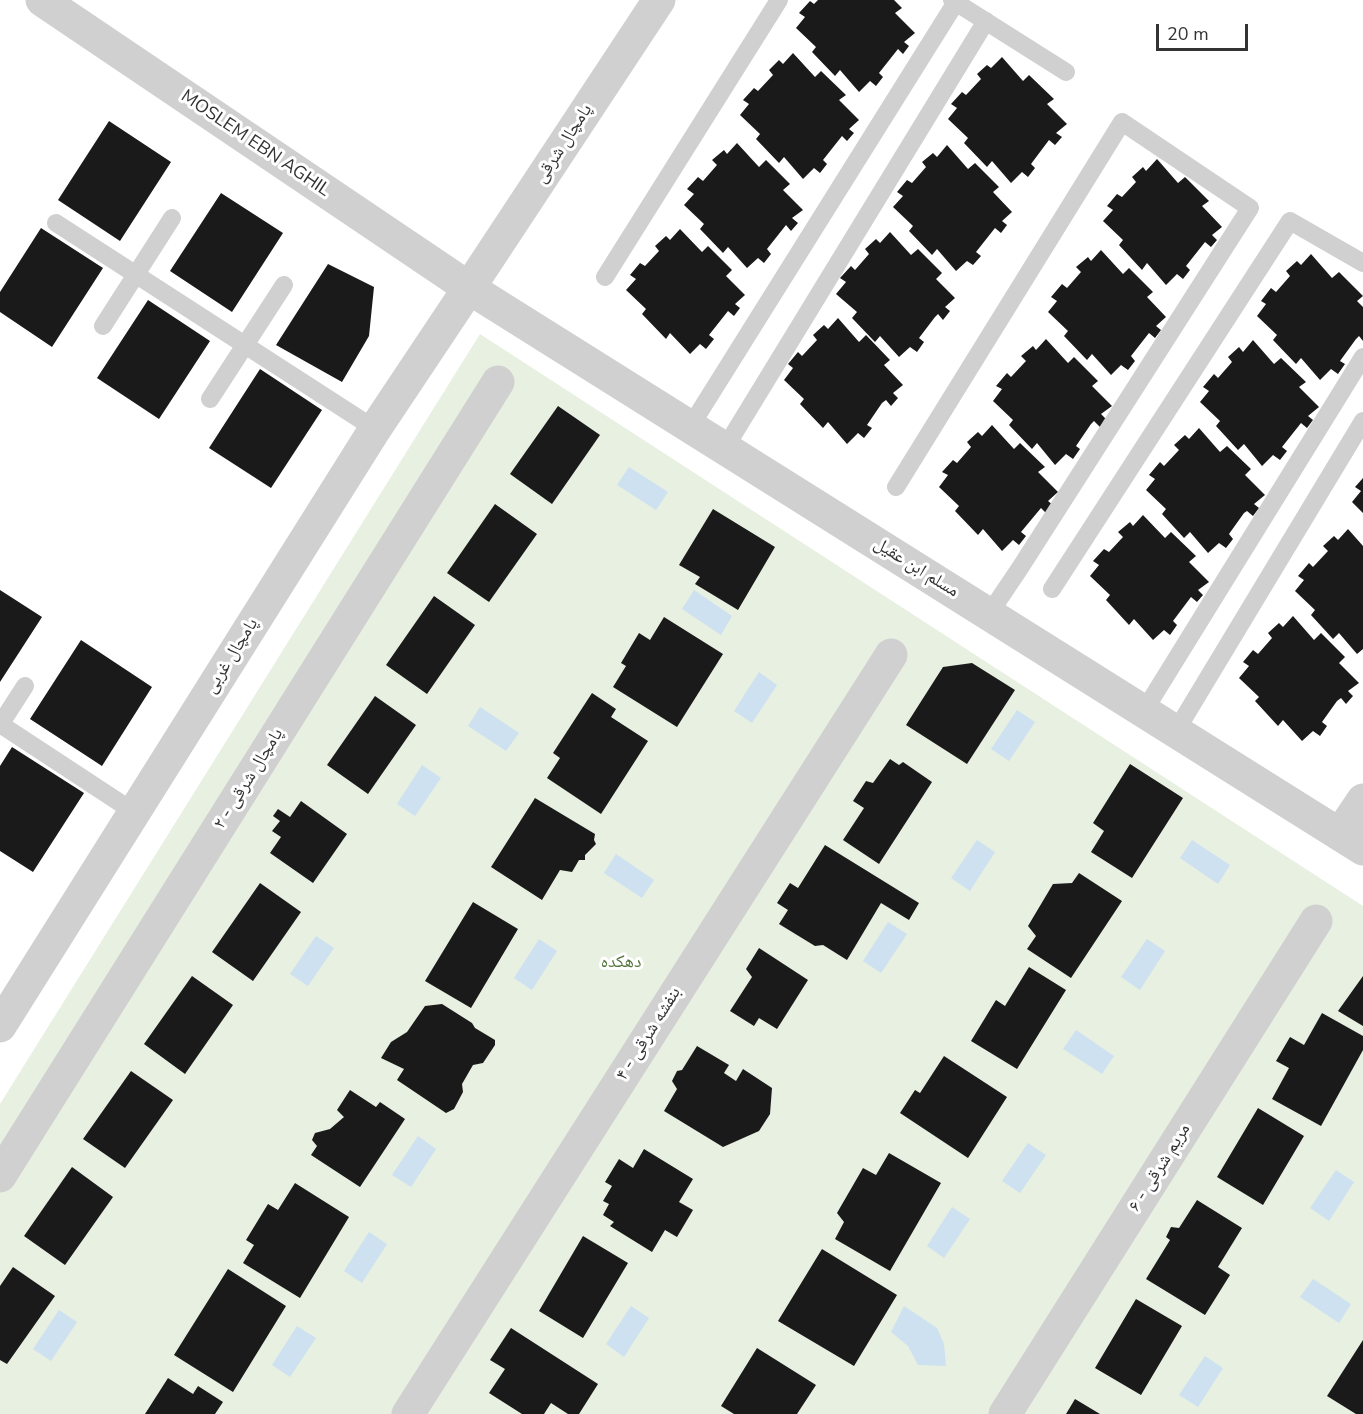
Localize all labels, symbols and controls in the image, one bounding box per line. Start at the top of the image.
scale bar [1159,12,1250,50]
text: 20 m [1167,22,1209,46]
street label: MOSLEM EBN AGHIL [176,86,334,202]
street label: پامچال شرقی [530,100,598,188]
street label: مسلم ابن عقیل [869,533,963,603]
street label: پامچال غربی [200,614,264,698]
street label: پامچال شرقی - ۲ [209,725,289,833]
park label: دهکده [601,952,641,974]
street label: بنفشه شرقی - ۴ [612,983,686,1085]
street label: مریم شرقی - ۶ [1124,1120,1196,1216]

